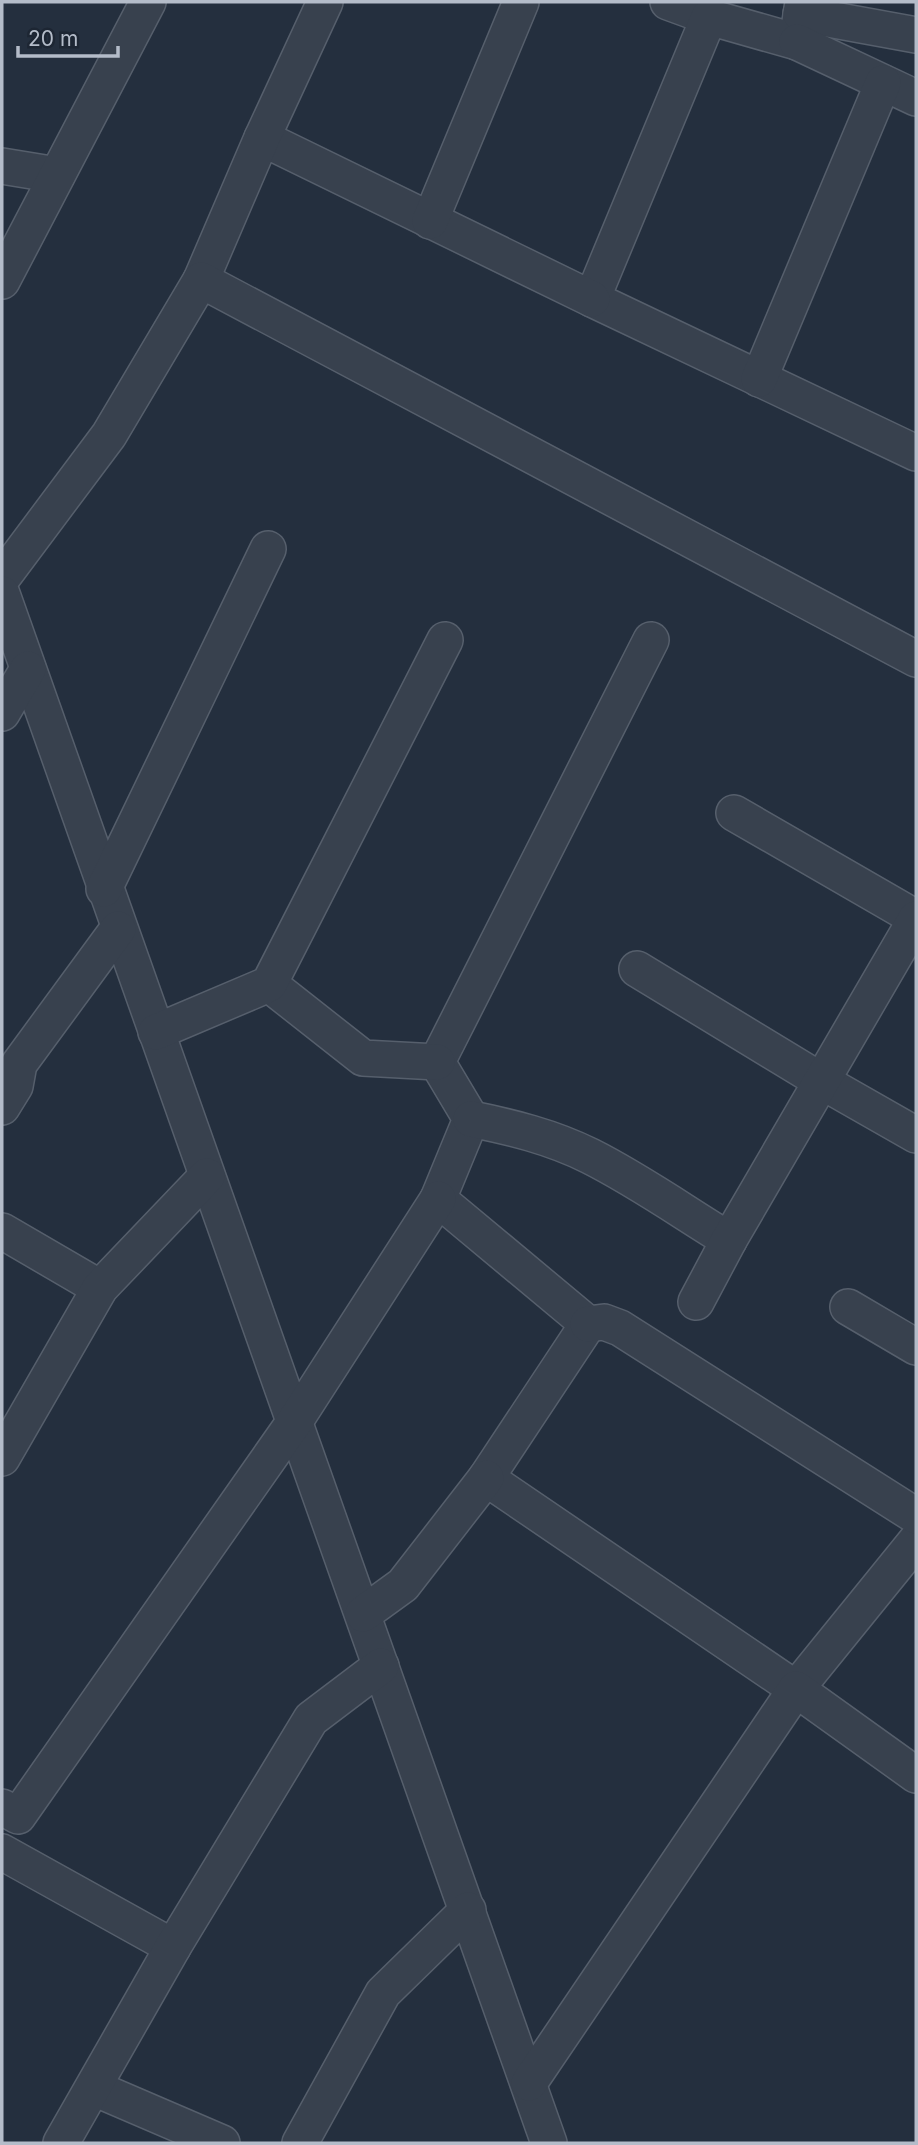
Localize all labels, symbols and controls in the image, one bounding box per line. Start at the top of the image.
scale bar [18,14,117,58]
text: 20 m [28,26,78,51]

